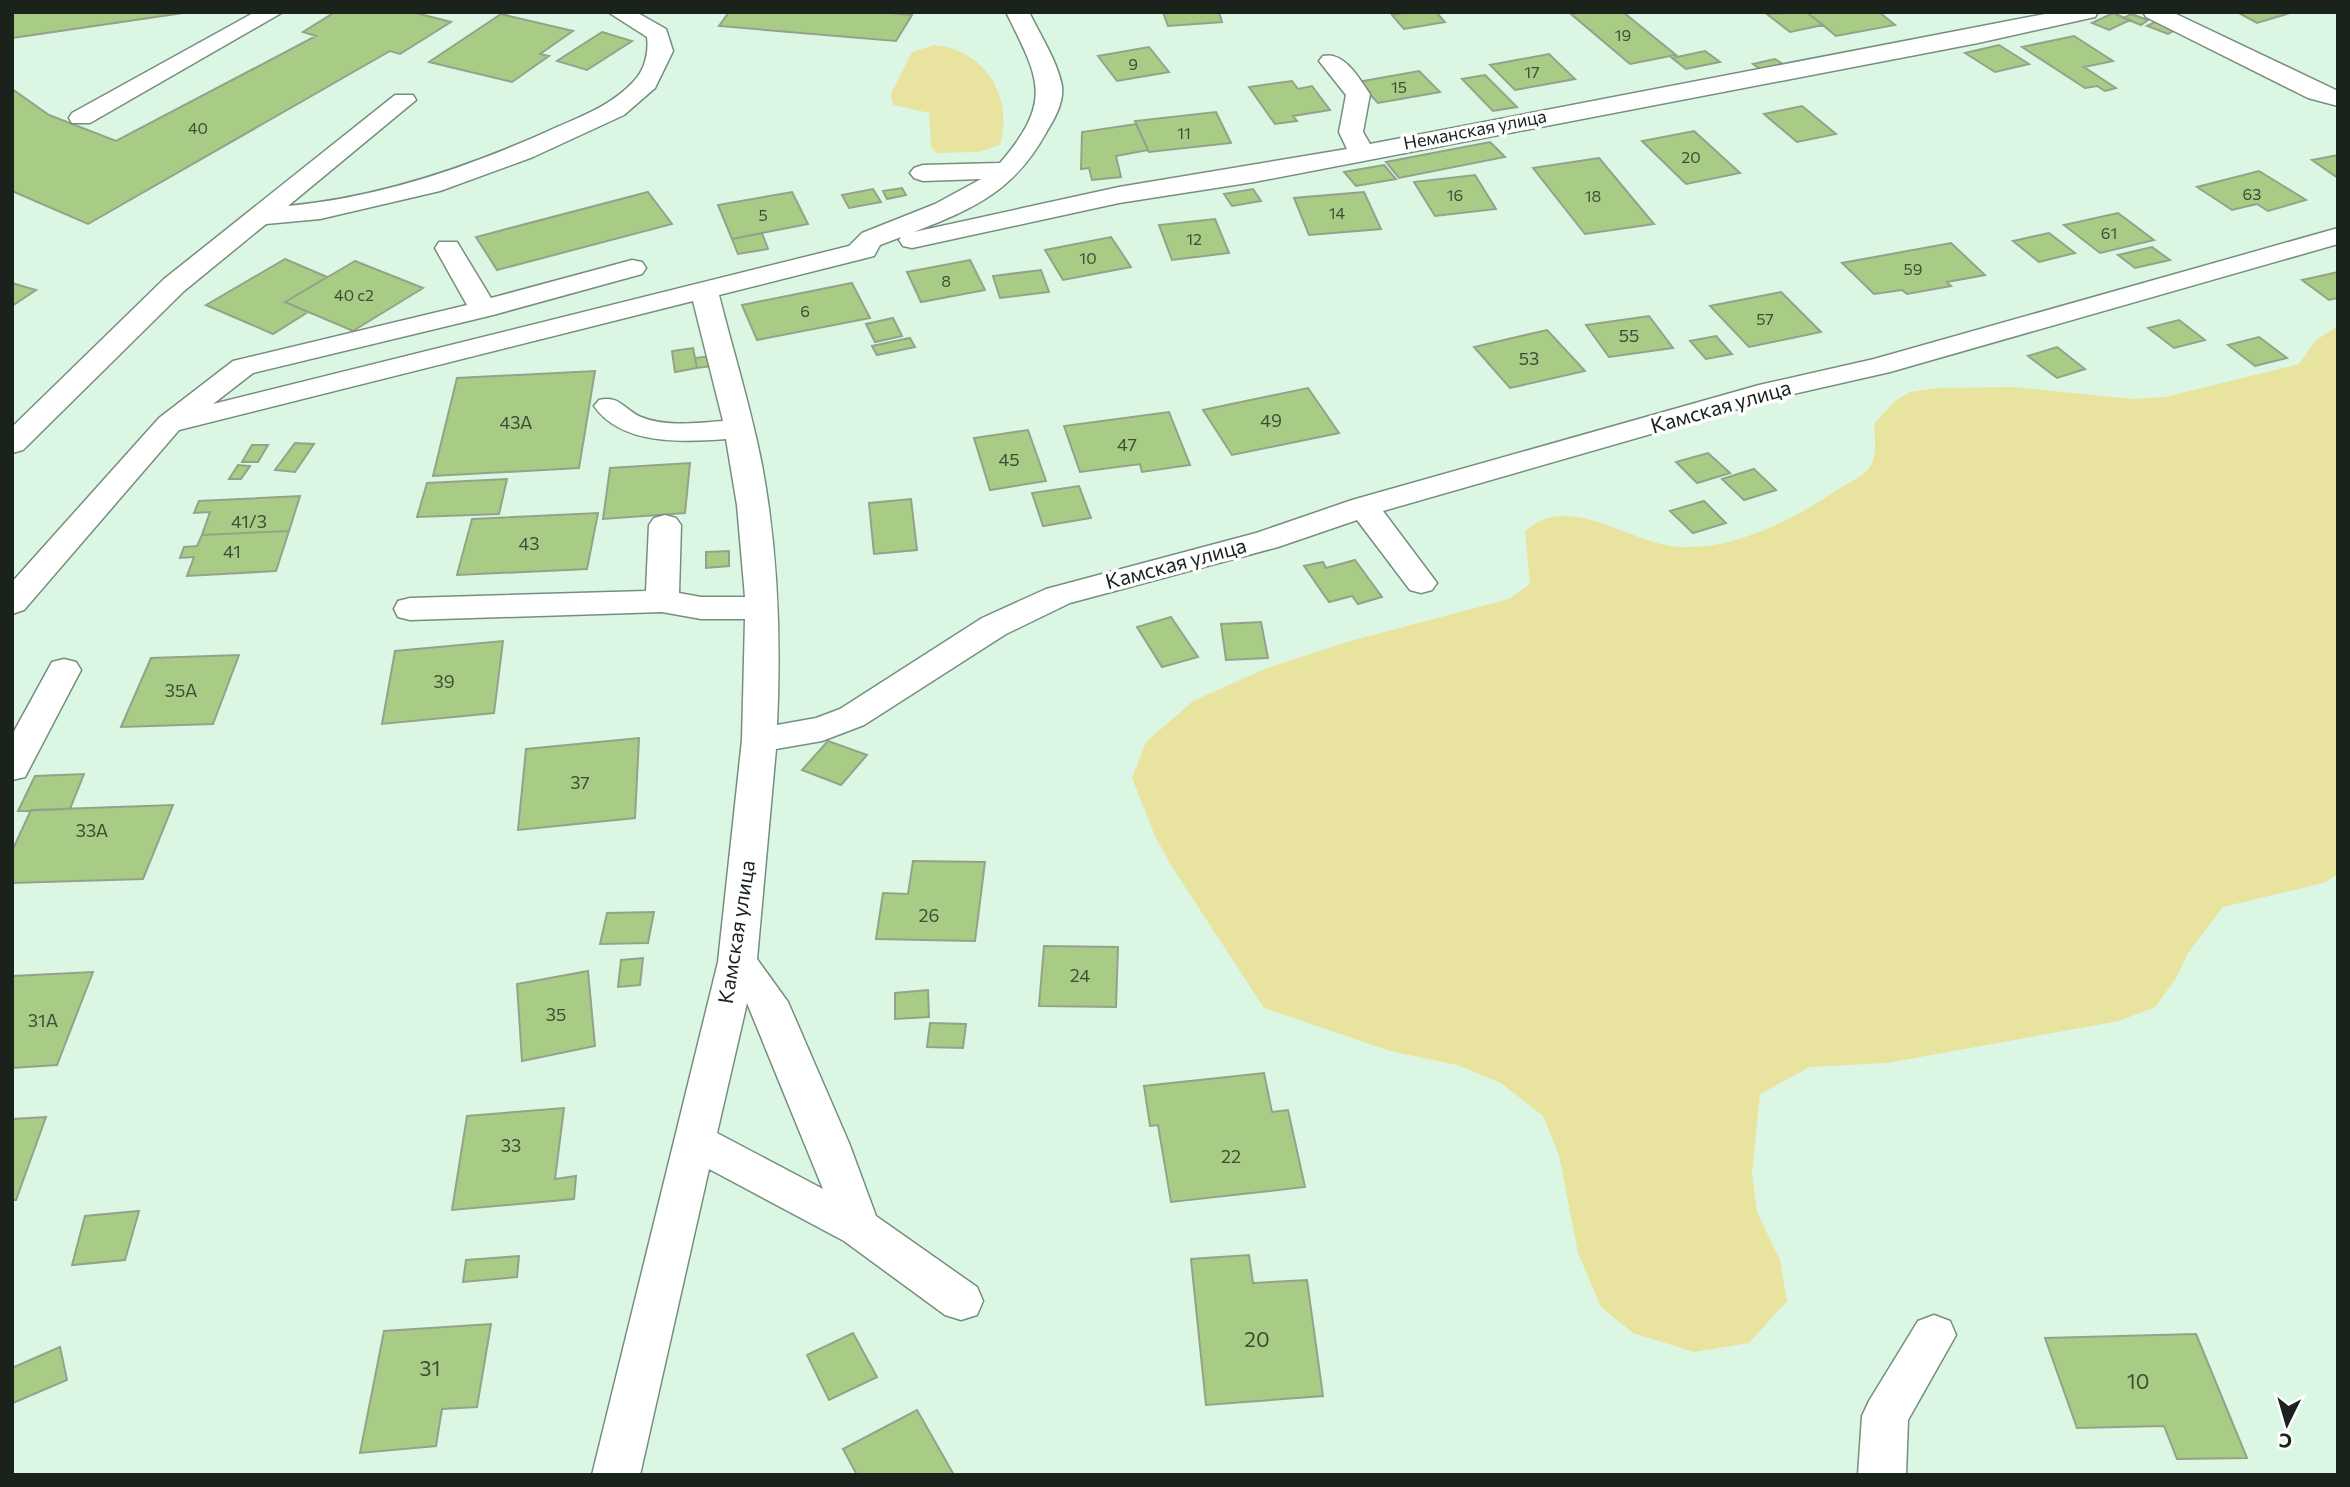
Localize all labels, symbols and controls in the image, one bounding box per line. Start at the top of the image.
house number: 19 [1615,25,1631,44]
house number: 9 [1128,54,1138,73]
house number: 17 [1524,62,1540,81]
house number: 15 [1391,77,1407,96]
street label: Неманская улица [1401,104,1548,154]
house number: 40 [188,118,208,137]
house number: 11 [1177,123,1191,142]
house number: 20 [1681,147,1701,166]
house number: 63 [2243,184,2261,203]
house number: 16 [1447,185,1463,204]
house number: 18 [1585,186,1601,205]
house number: 14 [1329,203,1346,222]
house number: 5 [758,205,768,224]
house number: 61 [2101,223,2117,242]
house number: 12 [1186,229,1202,248]
house number: 10 [1079,248,1097,267]
house number: 59 [1904,259,1922,278]
house number: 8 [941,271,951,290]
house number: 40 с2 [334,285,374,304]
house number: 6 [800,301,810,320]
house number: 57 [1756,309,1774,328]
house number: 55 [1619,324,1639,346]
house number: 53 [1519,347,1539,369]
street label: Камская улица [1648,374,1794,438]
house number: 49 [1260,409,1282,431]
house number: 43А [499,411,533,433]
house number: 47 [1117,433,1137,455]
house number: 45 [998,448,1020,470]
house number: 41/3 [231,510,267,532]
house number: 43 [518,532,540,554]
street label: Камская улица [1102,532,1249,593]
house number: 41 [223,540,241,562]
house number: 39 [433,670,455,692]
house number: 35А [165,679,197,701]
house number: 37 [570,771,590,793]
house number: 33А [76,819,108,841]
street label: Камская улица [712,858,759,1005]
house number: 26 [919,904,939,926]
house number: 24 [1070,964,1090,986]
house number: 35 [546,1003,566,1025]
house number: 31А [28,1009,58,1031]
house number: 33 [501,1134,521,1156]
house number: 22 [1221,1145,1241,1167]
house number: 20 [1244,1326,1270,1351]
house number: 31 [420,1355,440,1380]
house number: 10 [2127,1368,2149,1393]
north arrow [2252,1389,2322,1459]
text: С [2278,1429,2293,1453]

